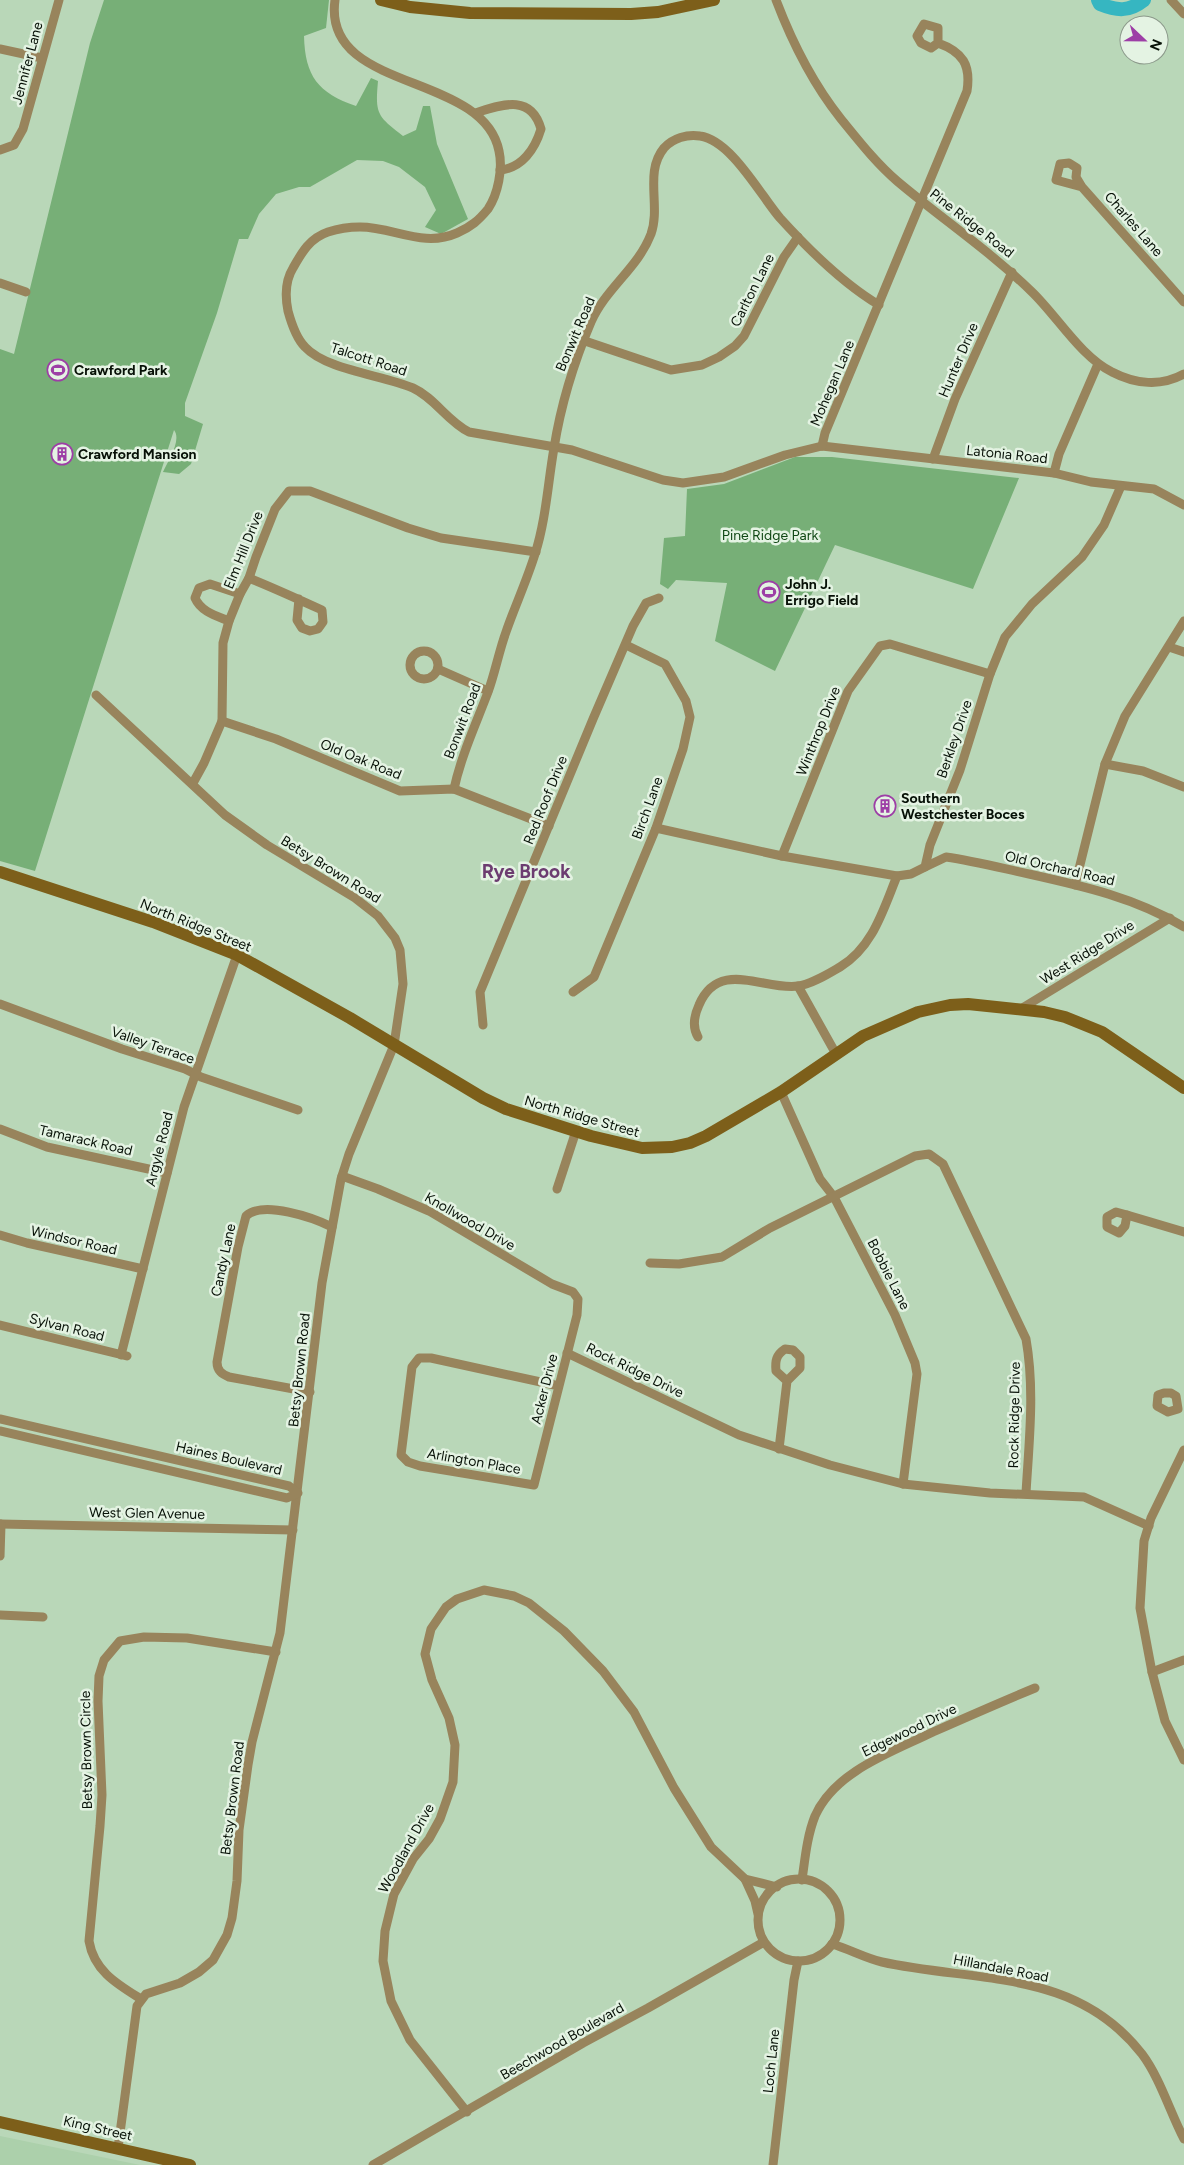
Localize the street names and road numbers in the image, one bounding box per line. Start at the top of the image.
street label: Jennifer Lane [8,20,47,106]
street label: Pine Ridge Road [926,185,1017,262]
street label: Charles Lane [1101,188,1167,260]
street label: Carlton Lane [727,251,778,330]
street label: Bonwit Road [552,294,599,374]
street label: Hunter Drive [935,320,982,400]
street label: Mohegan Lane [807,337,858,429]
street label: Talcott Road [329,339,409,380]
street label: Latonia Road [965,442,1048,467]
street label: Elm Hill Drive [220,508,267,592]
street label: Bonwit Road [440,681,485,761]
street label: Winthrop Drive [793,684,844,778]
street label: Berkley Drive [933,698,976,780]
street label: Old Oak Road [318,735,404,783]
street label: Red Roof Drive [520,753,571,847]
street label: Birch Lane [628,774,667,842]
street label: Betsy Brown Road [278,832,384,907]
street label: Old Orchard Road [1003,848,1117,889]
street label: North Ridge Street [137,895,254,956]
street label: West Ridge Drive [1037,916,1138,988]
street label: Valley Terrace [109,1023,197,1068]
street label: North Ridge Street [522,1092,641,1141]
street label: Argyle Road [142,1110,177,1188]
street label: Tamarack Road [38,1122,134,1159]
street label: Knollwood Drive [421,1189,518,1254]
street label: Windsor Road [29,1222,119,1259]
street label: Candy Lane [207,1222,240,1298]
street label: Bobbie Lane [863,1236,914,1313]
street label: Sylvan Road [28,1310,106,1345]
street label: Betsy Brown Road [285,1312,314,1428]
street label: Rock Ridge Drive [583,1339,687,1402]
street label: Acker Drive [528,1352,562,1426]
street label: Rock Ridge Drive [1005,1361,1024,1468]
street label: Haines Boulevard [174,1438,284,1479]
street label: Arlington Place [426,1445,522,1478]
street label: West Glen Avenue [89,1504,205,1523]
street label: Betsy Brown Circle [77,1690,96,1809]
street label: Edgewood Drive [859,1700,960,1761]
street label: Betsy Brown Road [217,1740,248,1856]
street label: Woodland Drive [375,1800,438,1896]
street label: Hillandale Road [952,1951,1050,1986]
street label: Beechwood Boulevard [497,1999,627,2084]
street label: Loch Lane [760,2028,783,2094]
street label: King Street [62,2112,134,2145]

